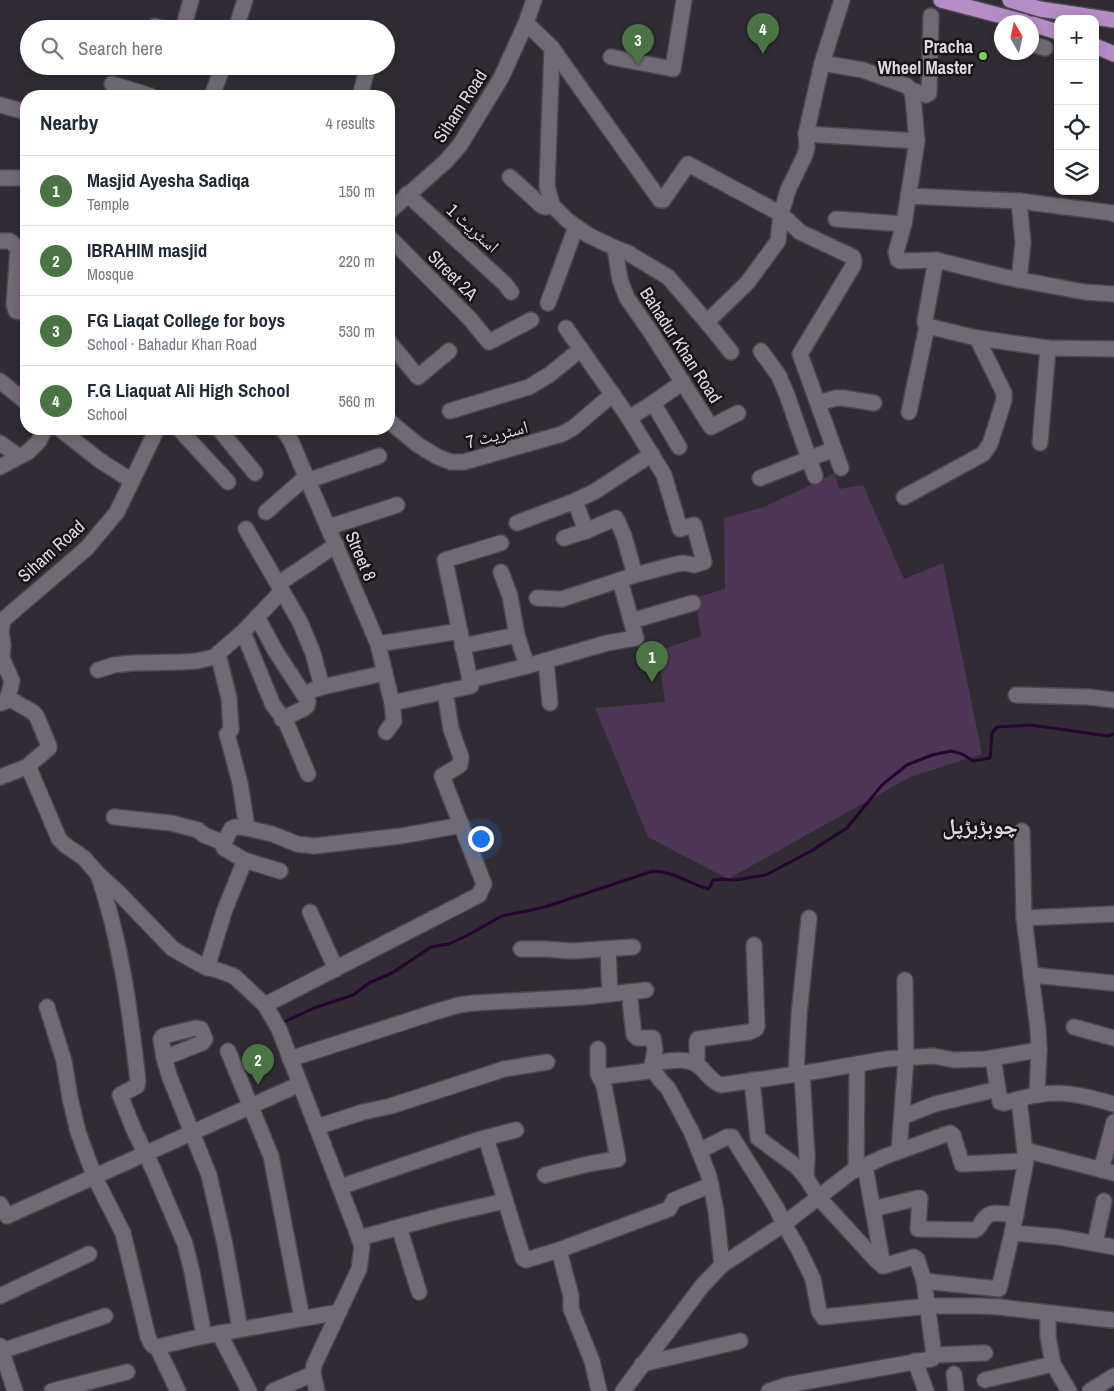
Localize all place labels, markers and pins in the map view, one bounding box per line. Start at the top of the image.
pin: 4 [747,13,779,54]
pin: 3 [622,24,654,65]
place label: Pracha Wheel Master [878,34,974,80]
marker: Pracha Wheel Master [977,50,989,62]
pin: 1 [636,641,668,682]
pin: 2 [242,1044,274,1085]

